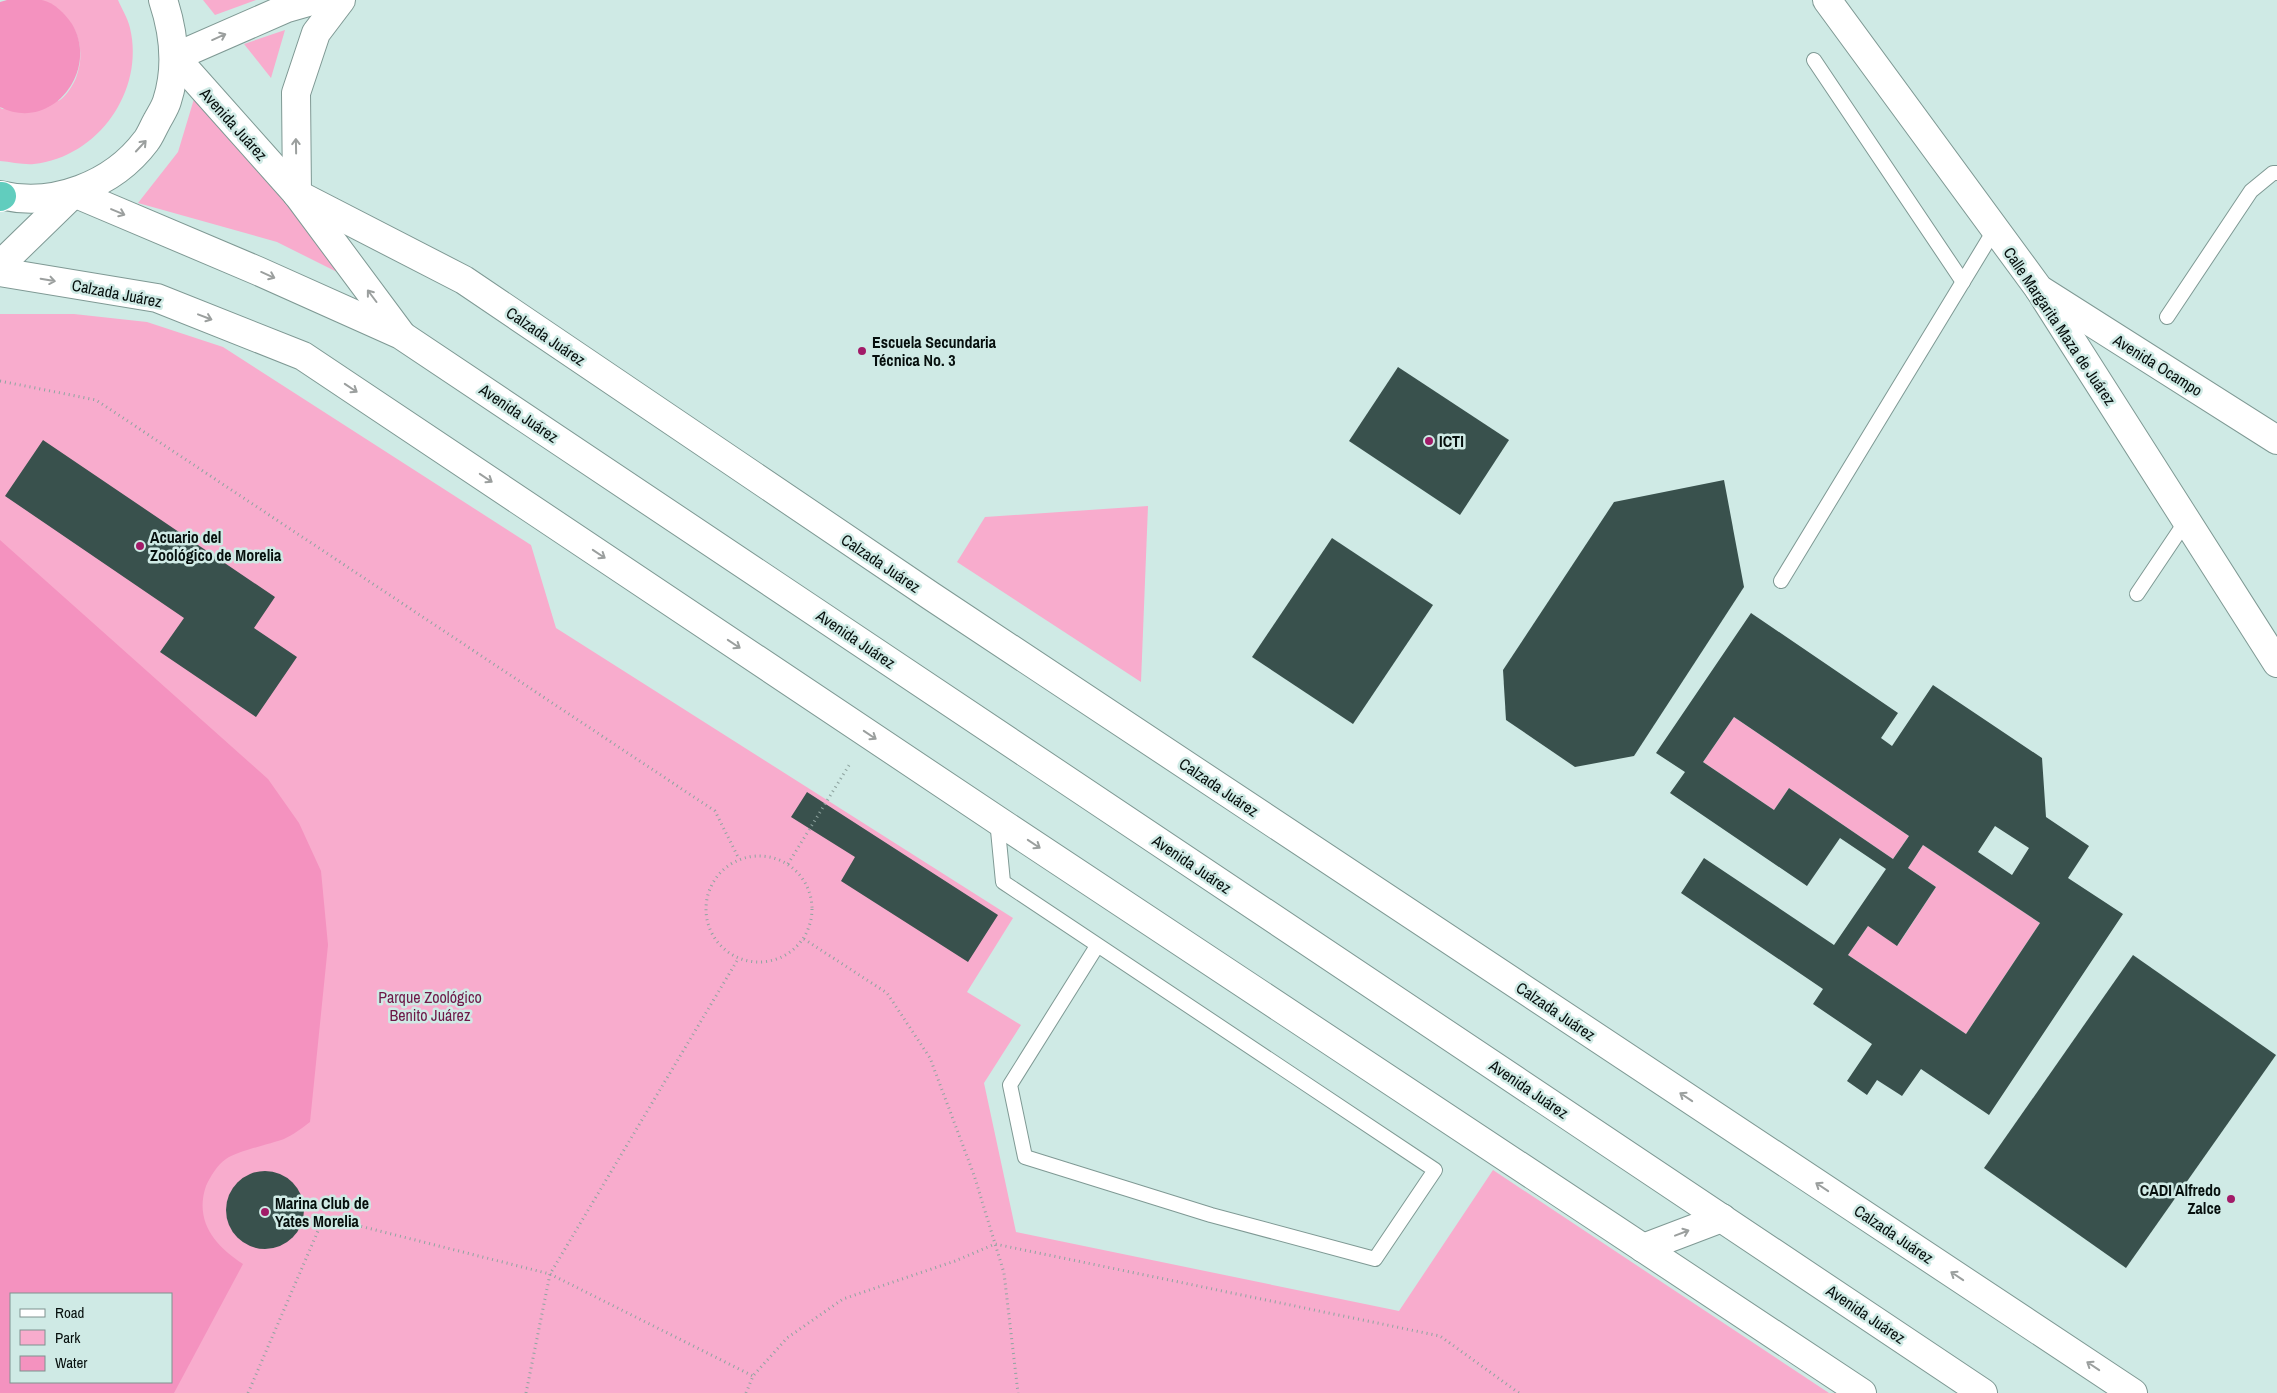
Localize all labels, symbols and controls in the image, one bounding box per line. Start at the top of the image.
one-way arrow [211,32,226,42]
street label: Avenida Juárez [195,82,273,165]
one-way arrow [291,138,301,154]
one-way arrow [135,139,147,152]
one-way arrow [111,208,126,217]
street label: Calle Margarita Maza de Juárez [1999,242,2122,410]
one-way arrow [260,271,275,281]
street label: Calzada Juárez [70,274,164,313]
one-way arrow [40,276,56,286]
one-way arrow [367,290,378,303]
street label: Calzada Juárez [502,301,590,371]
one-way arrow [198,314,213,323]
street label: Avenida Ocampo [2108,328,2207,401]
place label: Escuela Secundaria Técnica No. 3 [872,331,997,371]
marker: Escuela Secundaria Técnica No. 3 [856,345,868,357]
street label: Avenida Juárez [474,378,563,448]
one-way arrow [344,383,358,393]
place label: ICTI [1439,430,1464,452]
marker: ICTI [1423,435,1435,447]
one-way arrow [479,473,493,483]
place label: Acuario del Zoológico de Morelia [150,526,282,566]
street label: Calzada Juárez [837,528,925,598]
marker: Acuario del Zoológico de Morelia [134,540,146,552]
one-way arrow [592,549,606,559]
street label: Avenida Juárez [811,604,900,674]
one-way arrow [727,639,741,649]
one-way arrow [862,730,876,740]
street label: Calzada Juárez [1175,752,1263,822]
street label: Avenida Juárez [1147,829,1236,899]
one-way arrow [1027,839,1041,849]
street label: Calzada Juárez [1512,976,1600,1046]
park label: Parque Zoológico Benito Juárez [378,986,482,1026]
street label: Avenida Juárez [1484,1054,1573,1124]
one-way arrow [1679,1092,1693,1102]
place label: CADI Alfredo Zalce [2140,1179,2221,1219]
one-way arrow [1815,1181,1829,1191]
place label: Marina Club de Yates Morelia [275,1192,369,1232]
marker: CADI Alfredo Zalce [2225,1193,2237,1205]
street label: Calzada Juárez [1850,1199,1938,1269]
marker: Marina Club de Yates Morelia [259,1206,271,1218]
one-way arrow [1674,1228,1689,1237]
one-way arrow [1950,1271,1964,1281]
street label: Avenida Juárez [1821,1279,1910,1349]
legend [10,1293,172,1383]
text: Road [55,1302,84,1323]
text: Park [55,1327,81,1348]
text: Water [55,1352,87,1373]
one-way arrow [2086,1361,2100,1371]

